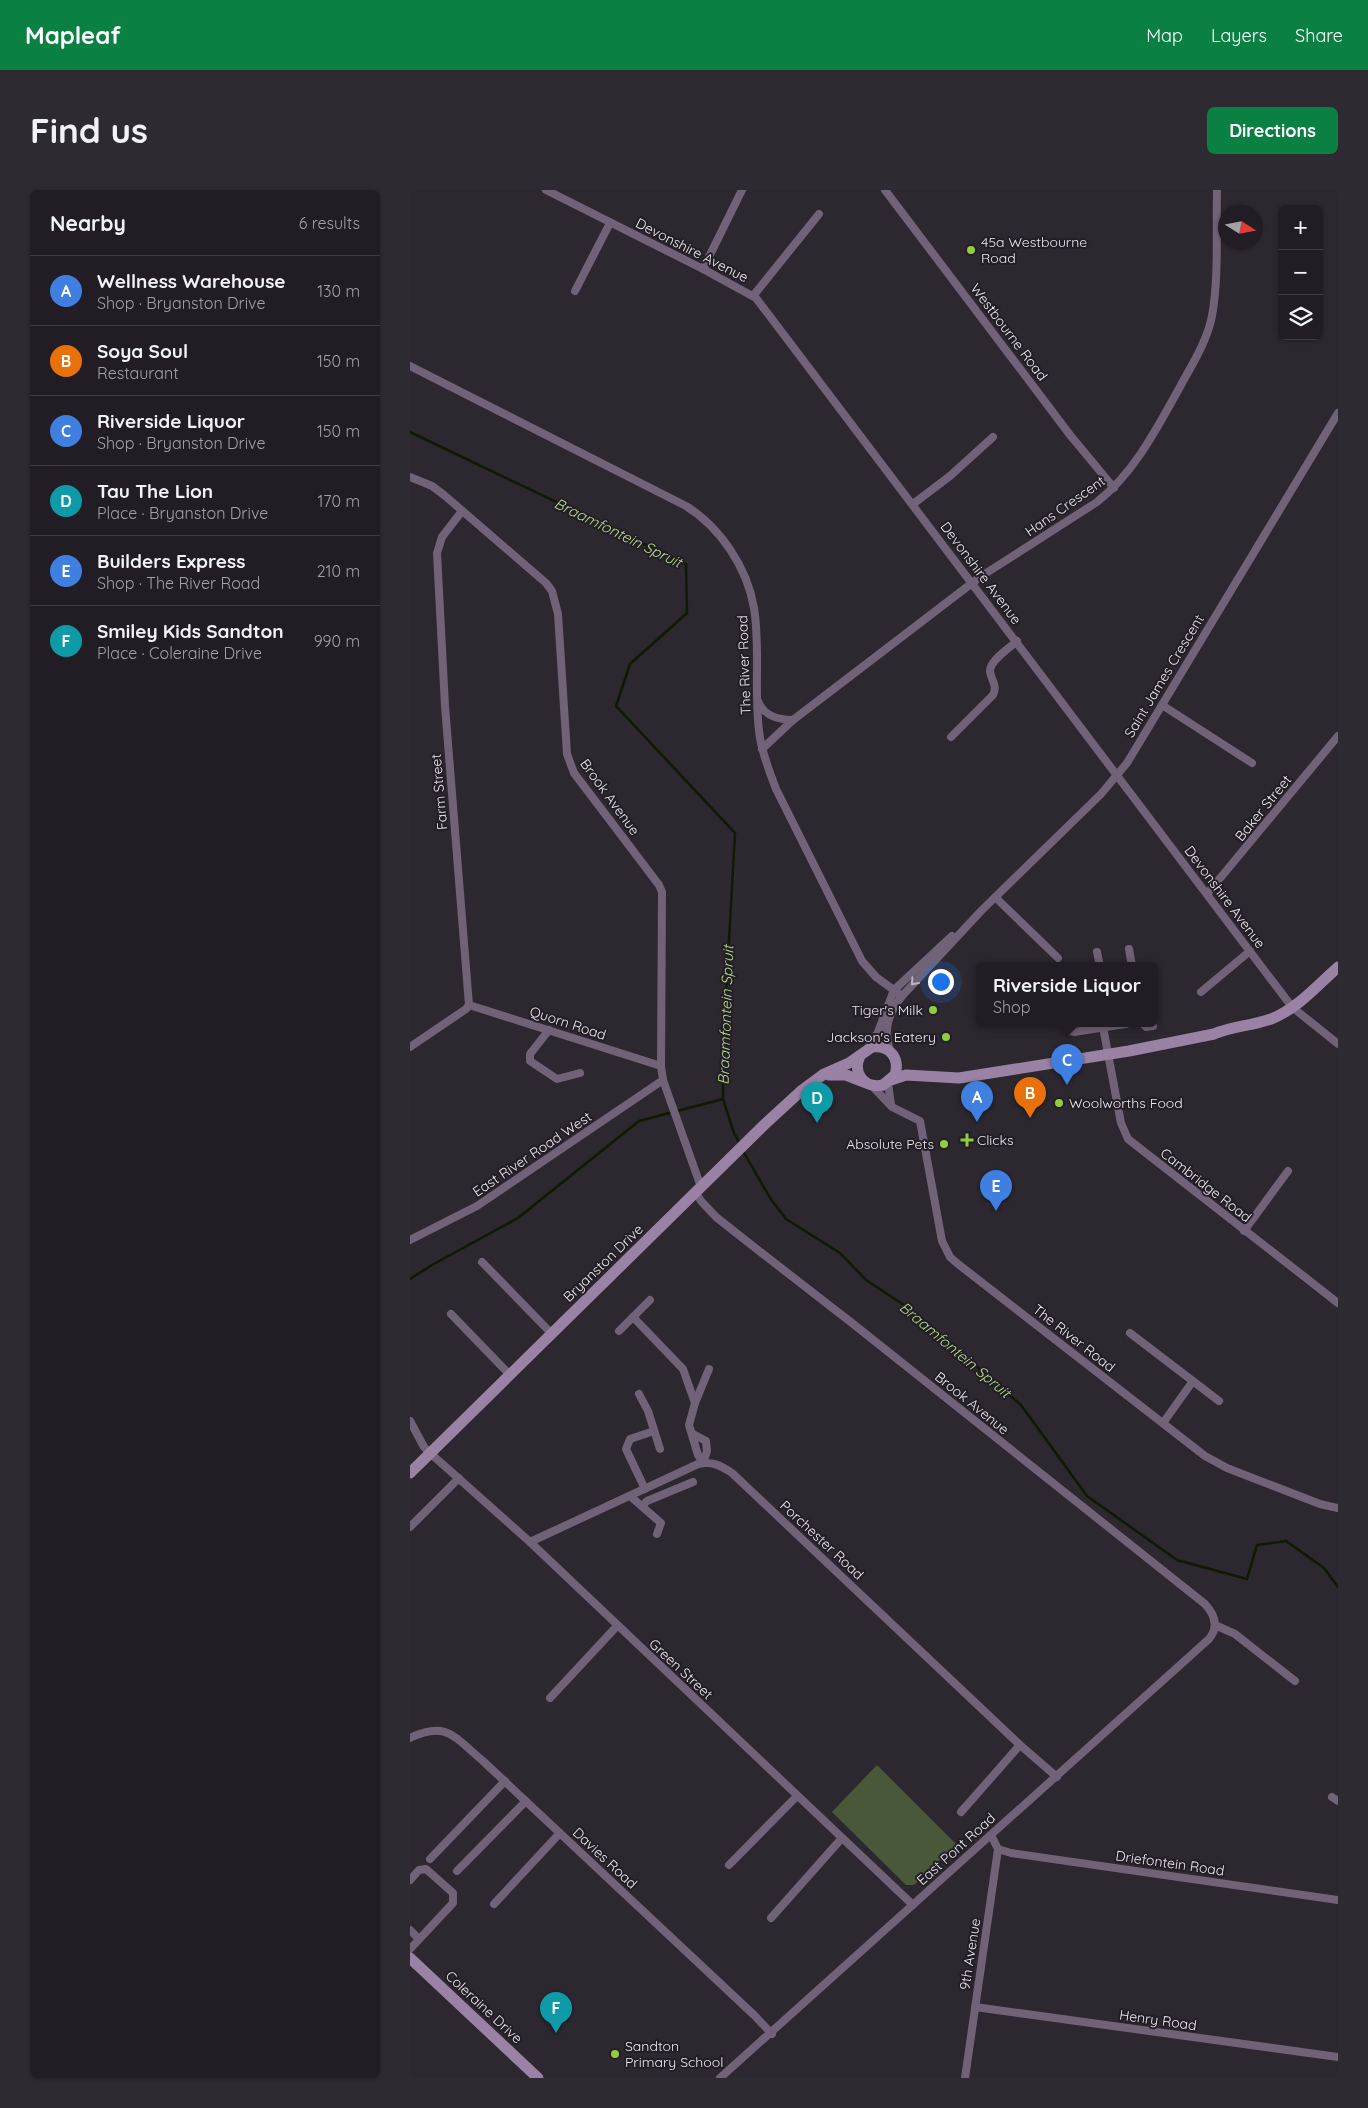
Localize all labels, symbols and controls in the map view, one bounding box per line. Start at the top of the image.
text: Mapleaf [25,20,121,50]
text: Map [1146,24,1183,47]
text: Layers [1211,24,1267,47]
text: Share [1295,24,1343,47]
button: Directions [1207,107,1338,154]
text: Find us [30,108,148,152]
north arrow [1218,205,1263,250]
map controls [1278,205,1323,340]
button: + [1278,205,1323,250]
text: Nearby [50,210,126,236]
text: 6 results [299,213,360,233]
street label: Devonshire Avenue [633,214,751,286]
place label: 45a Westbourne Road [981,233,1087,267]
marker: 45a Westbourne Road [965,244,977,256]
button: − [1278,250,1323,295]
text: Wellness Warehouse [97,269,286,293]
street label: Westbourne Road [966,280,1052,384]
text: A [61,281,71,301]
text: 130 m [317,281,360,301]
text: Shop · Bryanston Drive [97,293,266,313]
button: layers [1278,295,1323,340]
text: Soya Soul [97,339,188,363]
text: B [61,351,71,371]
text: 150 m [317,351,360,371]
text: Restaurant [97,363,179,383]
text: Riverside Liquor [97,409,245,433]
text: C [61,421,71,441]
text: 150 m [317,421,360,441]
text: Shop · Bryanston Drive [97,433,266,453]
street label: Hans Crescent [1021,472,1109,540]
text: Tau The Lion [97,479,213,503]
text: D [60,491,72,511]
text: 170 m [317,491,360,511]
water label: Braamfontein Spruit [551,493,687,573]
text: Place · Bryanston Drive [97,503,268,523]
street label: Devonshire Avenue [936,518,1026,628]
text: Builders Express [97,549,245,573]
text: E [61,561,71,581]
text: 210 m [317,561,360,581]
text: Shop · The River Road [97,573,260,593]
street label: Saint James Crescent [1120,611,1208,741]
street label: The River Road [733,615,755,715]
text: Smiley Kids Sandton [97,619,284,643]
text: F [62,631,71,651]
text: 990 m [314,631,360,651]
text: Place · Coleraine Drive [97,643,262,663]
street label: Farm Street [427,753,451,831]
street label: Brook Avenue [576,755,644,839]
street label: Baker Street [1231,771,1295,845]
street label: Devonshire Avenue [1180,842,1270,952]
water label: Braamfontein Spruit [714,943,737,1085]
popup [976,962,1158,1027]
your location [928,969,954,995]
text: Riverside Liquor [993,973,1141,997]
one-way arrow [911,977,920,986]
text: Shop [993,997,1030,1017]
place label: Tiger's Milk [851,1001,923,1019]
street label: Quorn Road [528,1002,608,1044]
marker: Tiger's Milk [927,1004,939,1016]
place label: Jackson's Eatery [826,1028,936,1046]
marker: Jackson's Eatery [940,1031,952,1043]
pin: C [1051,1044,1083,1085]
pin: B [1014,1077,1046,1118]
pin: A [961,1081,993,1122]
pin: D [801,1082,833,1123]
place label: Woolworths Food [1069,1094,1183,1112]
marker: Woolworths Food [1053,1097,1065,1109]
street label: East River Road West [469,1107,595,1200]
place label: Clicks [977,1131,1014,1149]
marker: Clicks [961,1134,973,1146]
place label: Absolute Pets [846,1135,934,1153]
marker: Absolute Pets [938,1138,950,1150]
street label: Cambridge Road [1157,1144,1255,1226]
pin: E [980,1170,1012,1211]
street label: Bryanston Drive [559,1220,647,1306]
water label: Braamfontein Spruit [896,1297,1016,1403]
street label: The River Road [1029,1300,1119,1376]
street label: Brook Avenue [931,1368,1013,1438]
street label: Porchester Road [776,1497,868,1583]
street label: Green Street [645,1635,717,1703]
street label: East Pont Road [913,1809,999,1889]
street label: Davies Road [569,1824,641,1892]
street label: Driefontein Road [1114,1846,1226,1880]
street label: 9th Avenue [955,1917,985,1991]
street label: Coleraine Drive [442,1967,526,2047]
pin: F [540,1992,572,2033]
street label: Henry Road [1118,2006,1198,2034]
place label: Sandton Primary School [625,2037,723,2071]
marker: Sandton Primary School [609,2048,621,2060]

